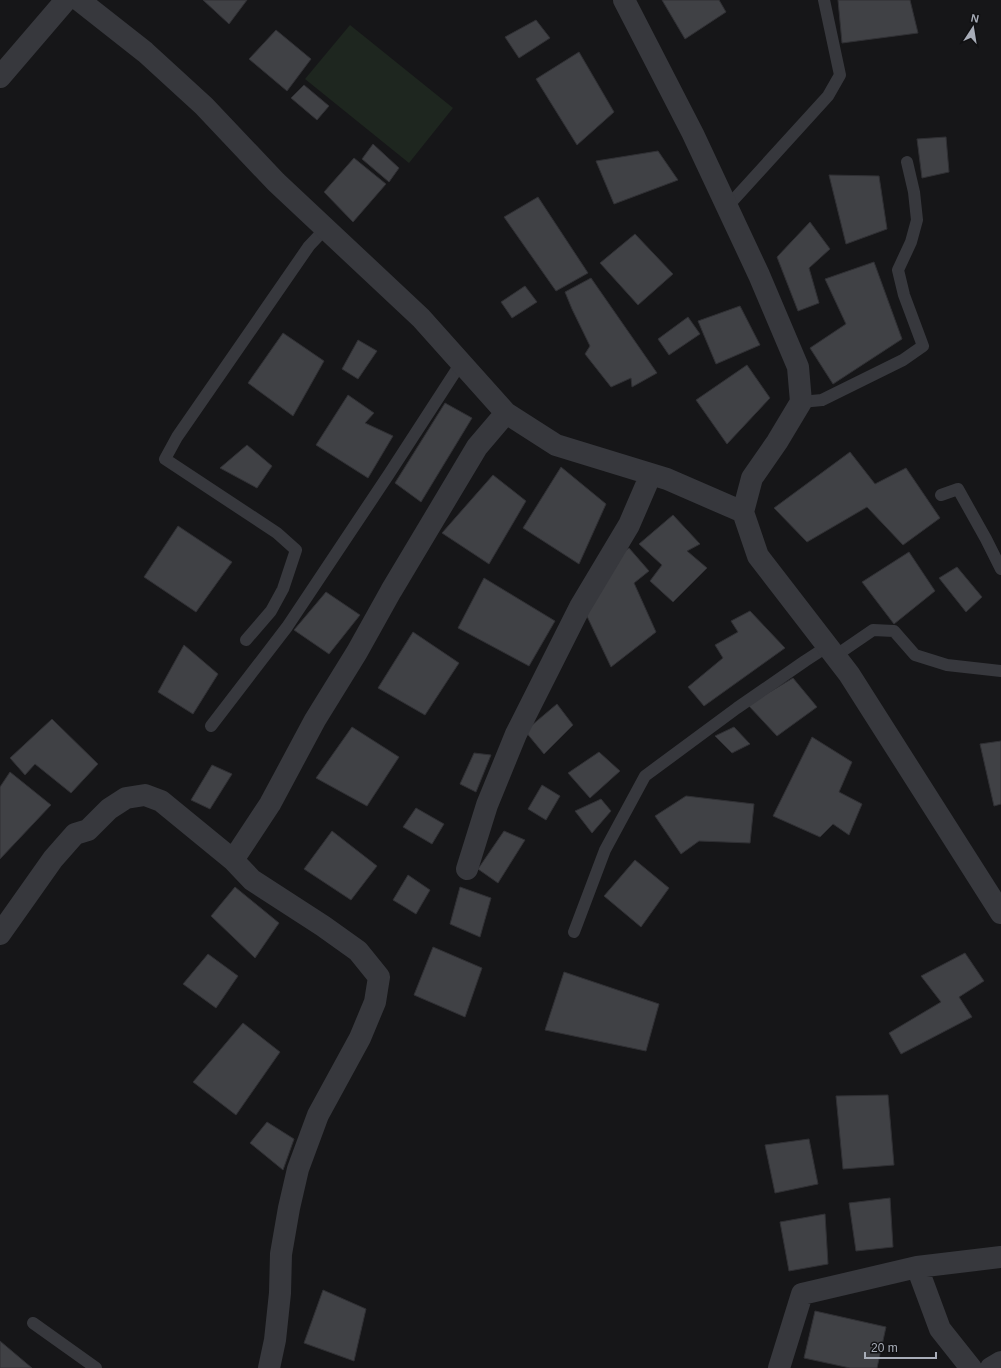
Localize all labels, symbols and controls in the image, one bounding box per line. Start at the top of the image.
north arrow [953,8,993,48]
text: N [970,12,980,25]
scale bar [865,1334,936,1360]
text: 20 m [871,1341,898,1355]

